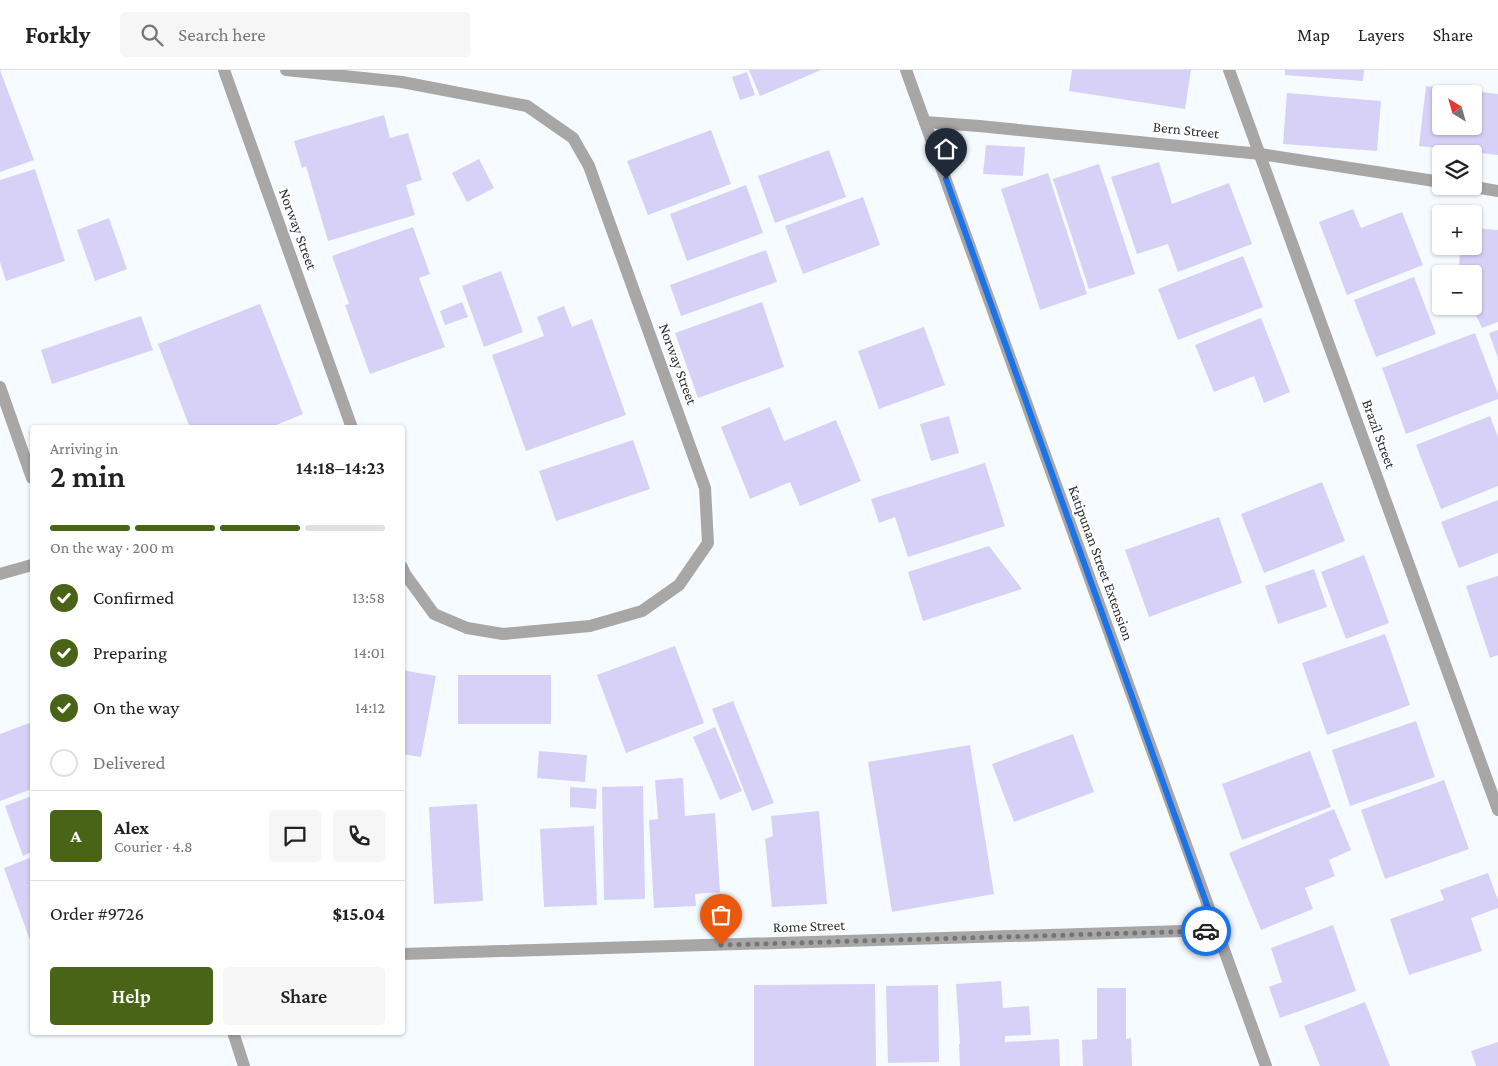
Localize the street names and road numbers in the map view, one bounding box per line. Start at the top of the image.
street label: Bern Street [1152,119,1221,142]
street label: Norway Street [275,186,320,273]
street label: Norway Street [655,321,700,408]
street label: Brazil Street [1359,397,1399,472]
street label: Katipunan Street Extension [1065,483,1136,643]
street label: Rome Street [773,917,846,935]

